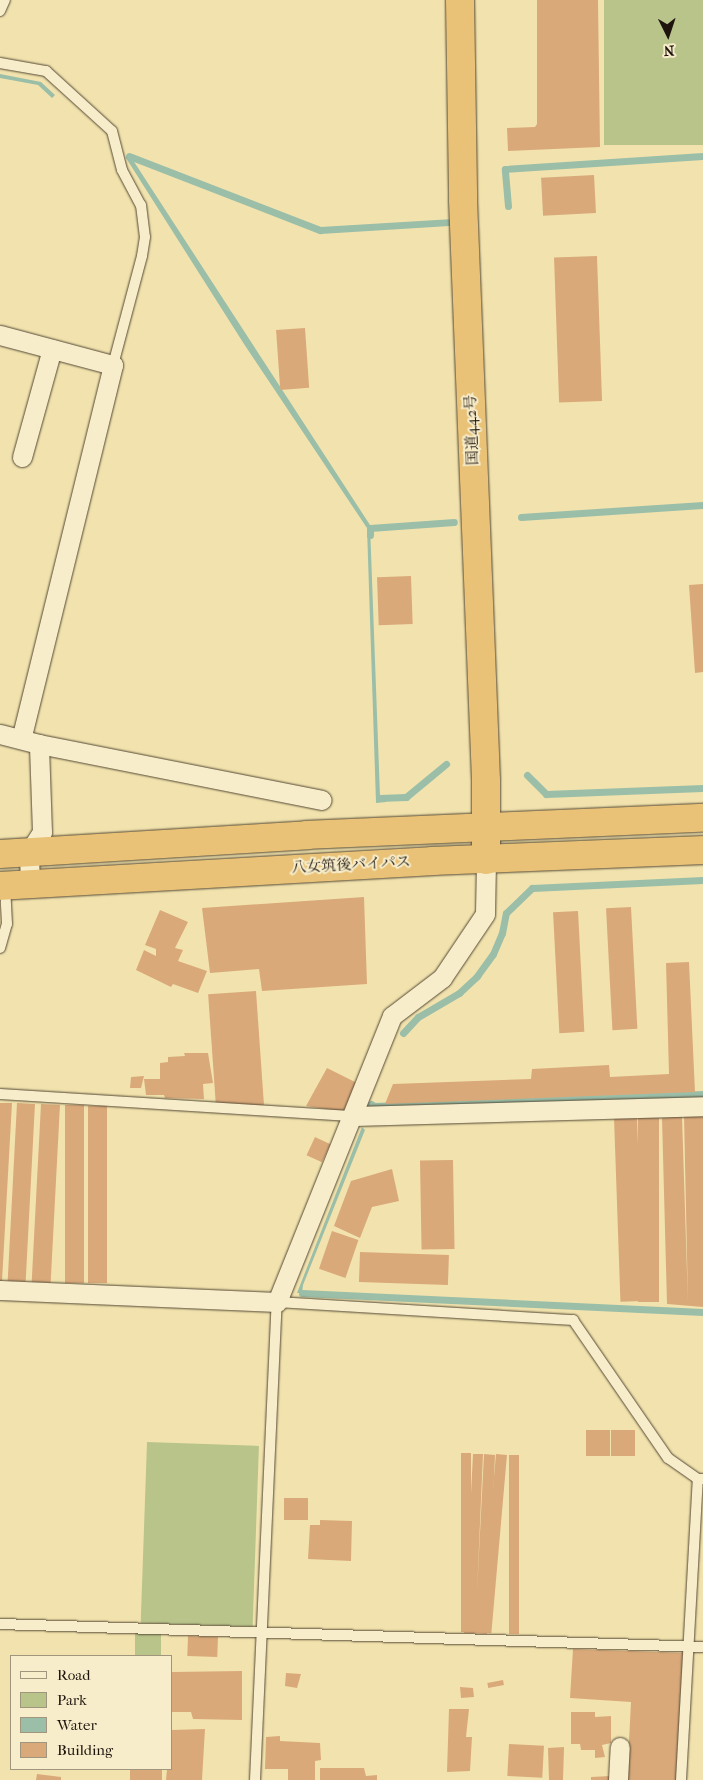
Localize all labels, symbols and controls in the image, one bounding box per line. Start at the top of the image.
north arrow [643,10,693,60]
text: N [663,42,675,59]
street label: 国道442号 [462,394,482,466]
street label: 八女筑後バイパス [291,853,411,877]
legend [10,1655,172,1770]
text: Road [57,1666,90,1684]
text: Park [57,1691,87,1709]
text: Water [57,1716,97,1734]
text: Building [57,1741,113,1759]

